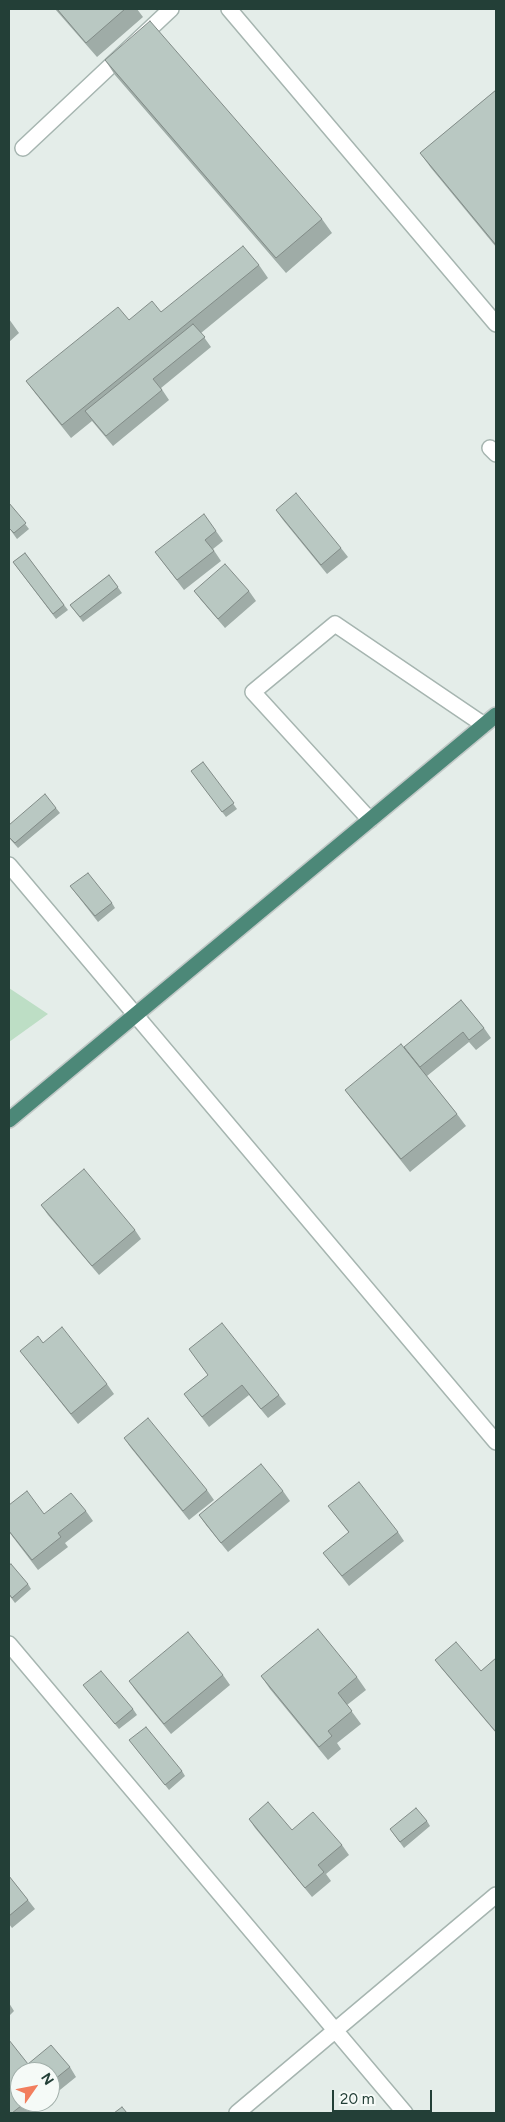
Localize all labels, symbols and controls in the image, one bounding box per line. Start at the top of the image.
north arrow [10,2062,60,2112]
text: N [37,2070,57,2088]
scale bar [335,2080,435,2112]
text: 20 m [340,2090,374,2108]

